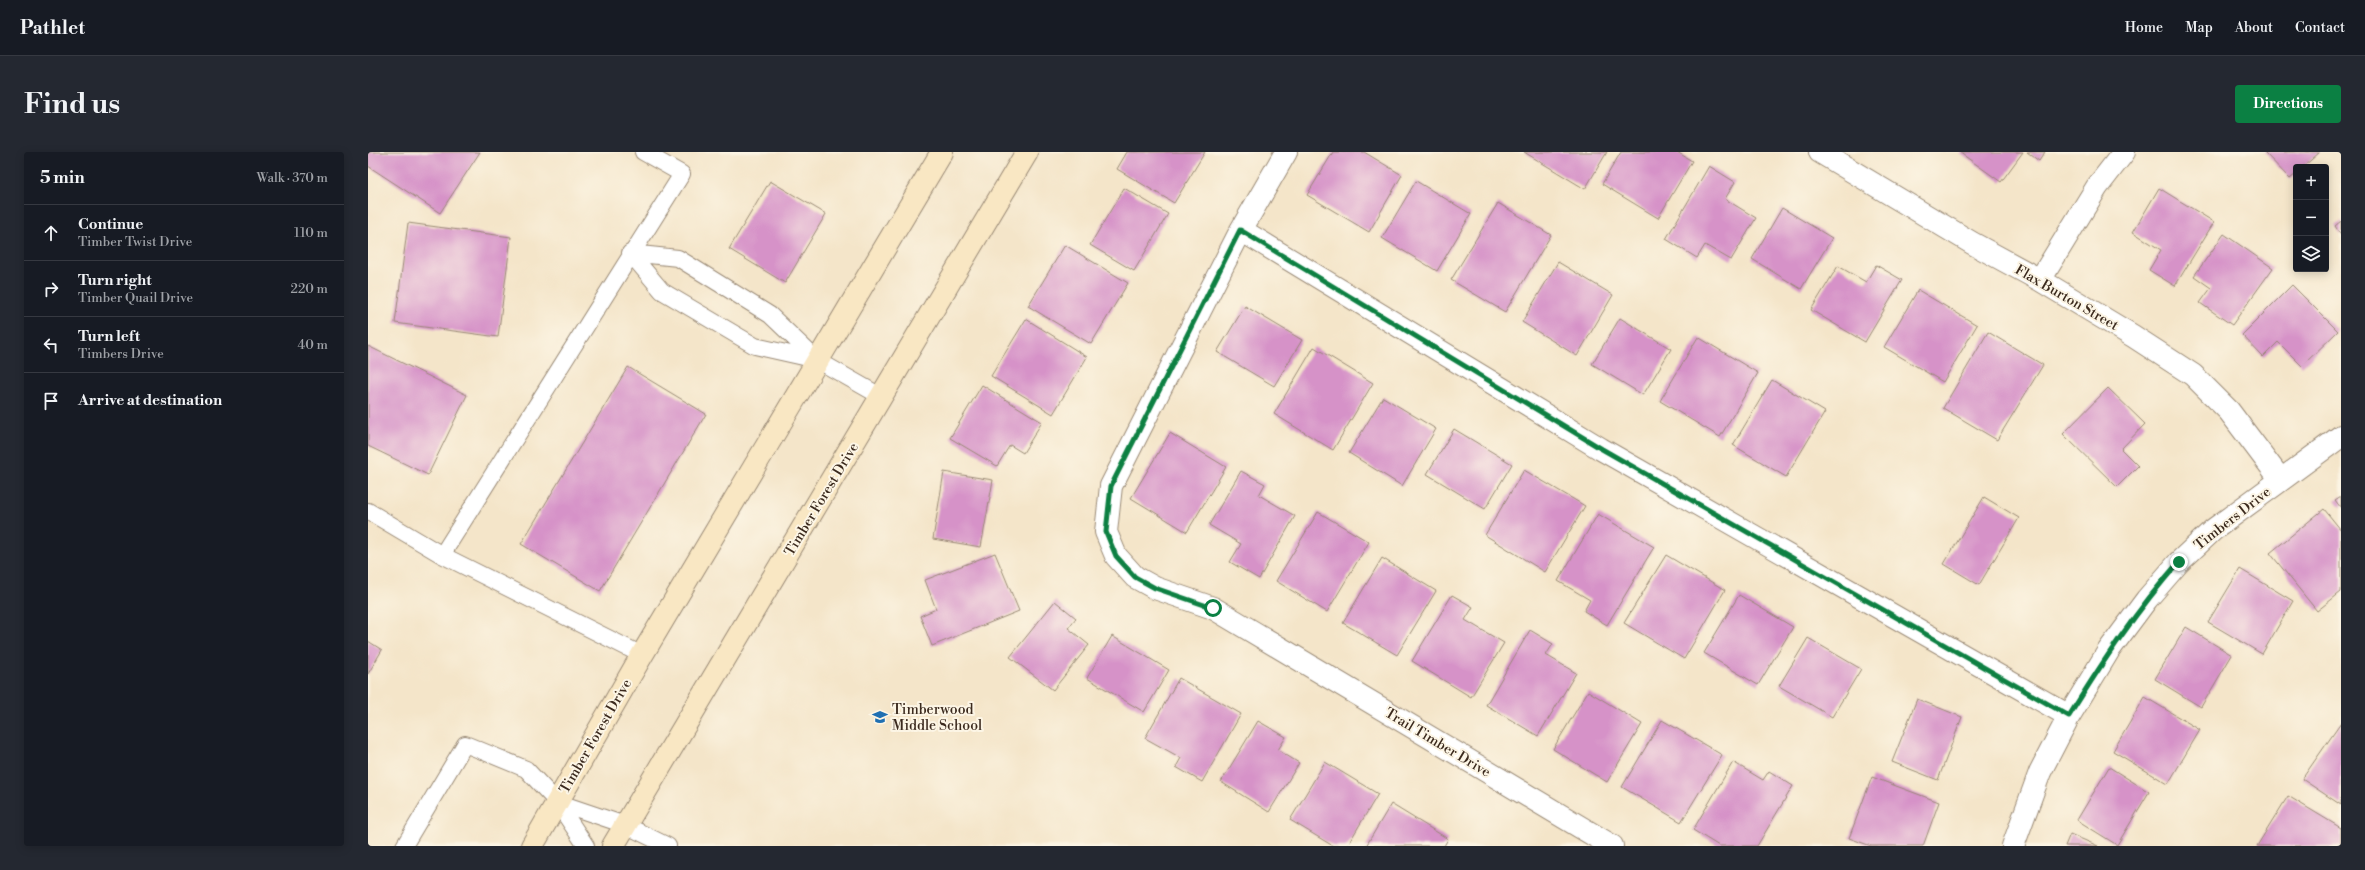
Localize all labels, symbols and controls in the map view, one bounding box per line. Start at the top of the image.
text: Pathlet [20,16,85,40]
text: Home [2125,19,2163,37]
text: Map [2185,19,2213,37]
text: About [2235,19,2273,37]
text: Contact [2295,19,2345,37]
button: Directions [2235,85,2341,123]
text: Find us [24,87,120,122]
map controls [2293,164,2329,272]
button: + [2293,164,2329,200]
text: 5 min [40,167,85,189]
text: Walk · 370 m [256,170,328,186]
button: − [2293,200,2329,236]
text: Continue [78,215,143,234]
icon: ahead [40,222,62,244]
text: 110 m [294,225,328,241]
text: Timber Twist Drive [78,234,192,250]
button: layers [2293,236,2329,272]
street label: Flax Burton Street [2012,261,2122,335]
text: Turn right [78,271,152,290]
icon: right [40,278,62,300]
text: 220 m [290,281,328,297]
text: Timber Quail Drive [78,290,193,306]
text: Turn left [78,327,140,346]
icon: left [40,334,62,356]
text: 40 m [298,337,328,353]
text: Timbers Drive [78,346,164,362]
icon: arrive [40,390,62,412]
text: Arrive at destination [78,391,222,410]
street label: Timber Forest Drive [781,439,863,560]
street label: Timbers Drive [2191,483,2275,554]
route end [2170,553,2188,571]
route start [1204,599,1222,617]
street label: Timber Forest Drive [556,676,636,797]
place label: Timberwood Middle School [892,701,982,735]
street label: Trail Timber Drive [1381,704,1494,782]
school or university icon: Timberwood Middle School [871,708,889,726]

